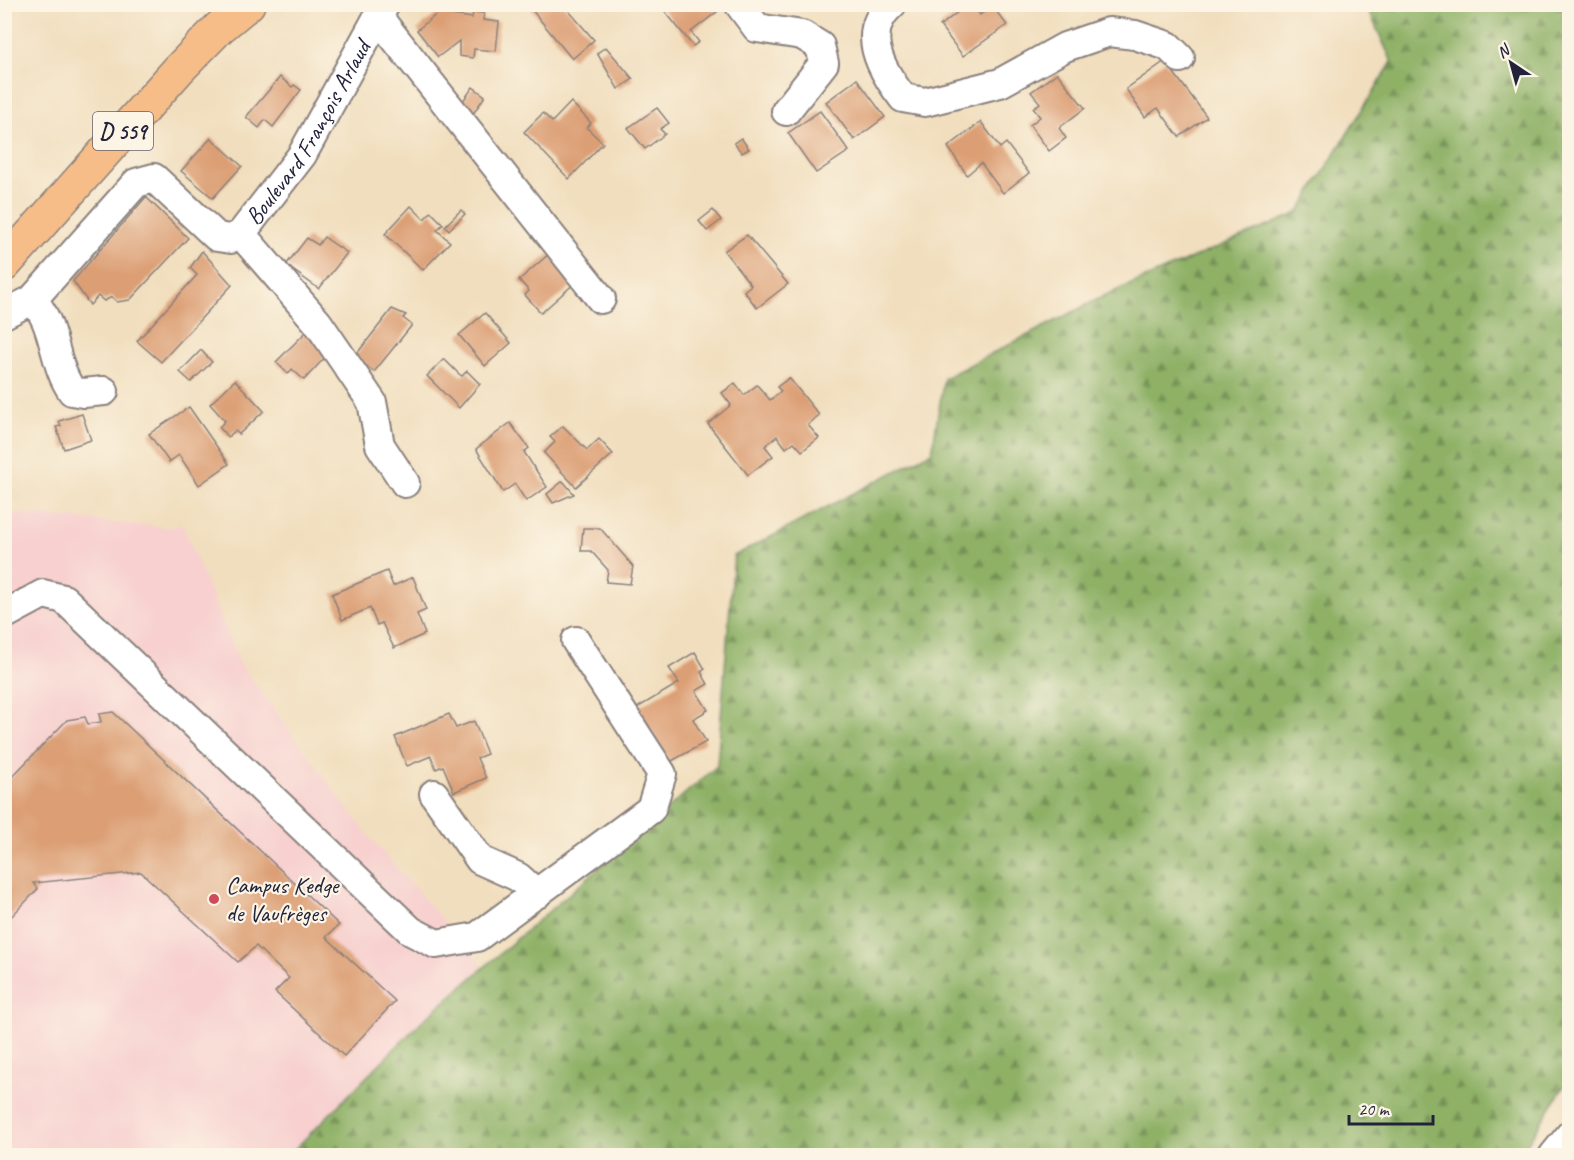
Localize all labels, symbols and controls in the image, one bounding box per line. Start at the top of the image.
street label: Boulevard François Arlaud [239,32,379,231]
north arrow [1481,33,1541,93]
text: N [1493,39,1515,63]
road number: D 559 [93,112,153,150]
place label: Campus Kedge de Vaufrèges [226,870,340,928]
marker: Campus Kedge de Vaufrèges [207,892,221,906]
scale bar [1349,1088,1433,1126]
text: 20 m [1358,1098,1391,1120]

